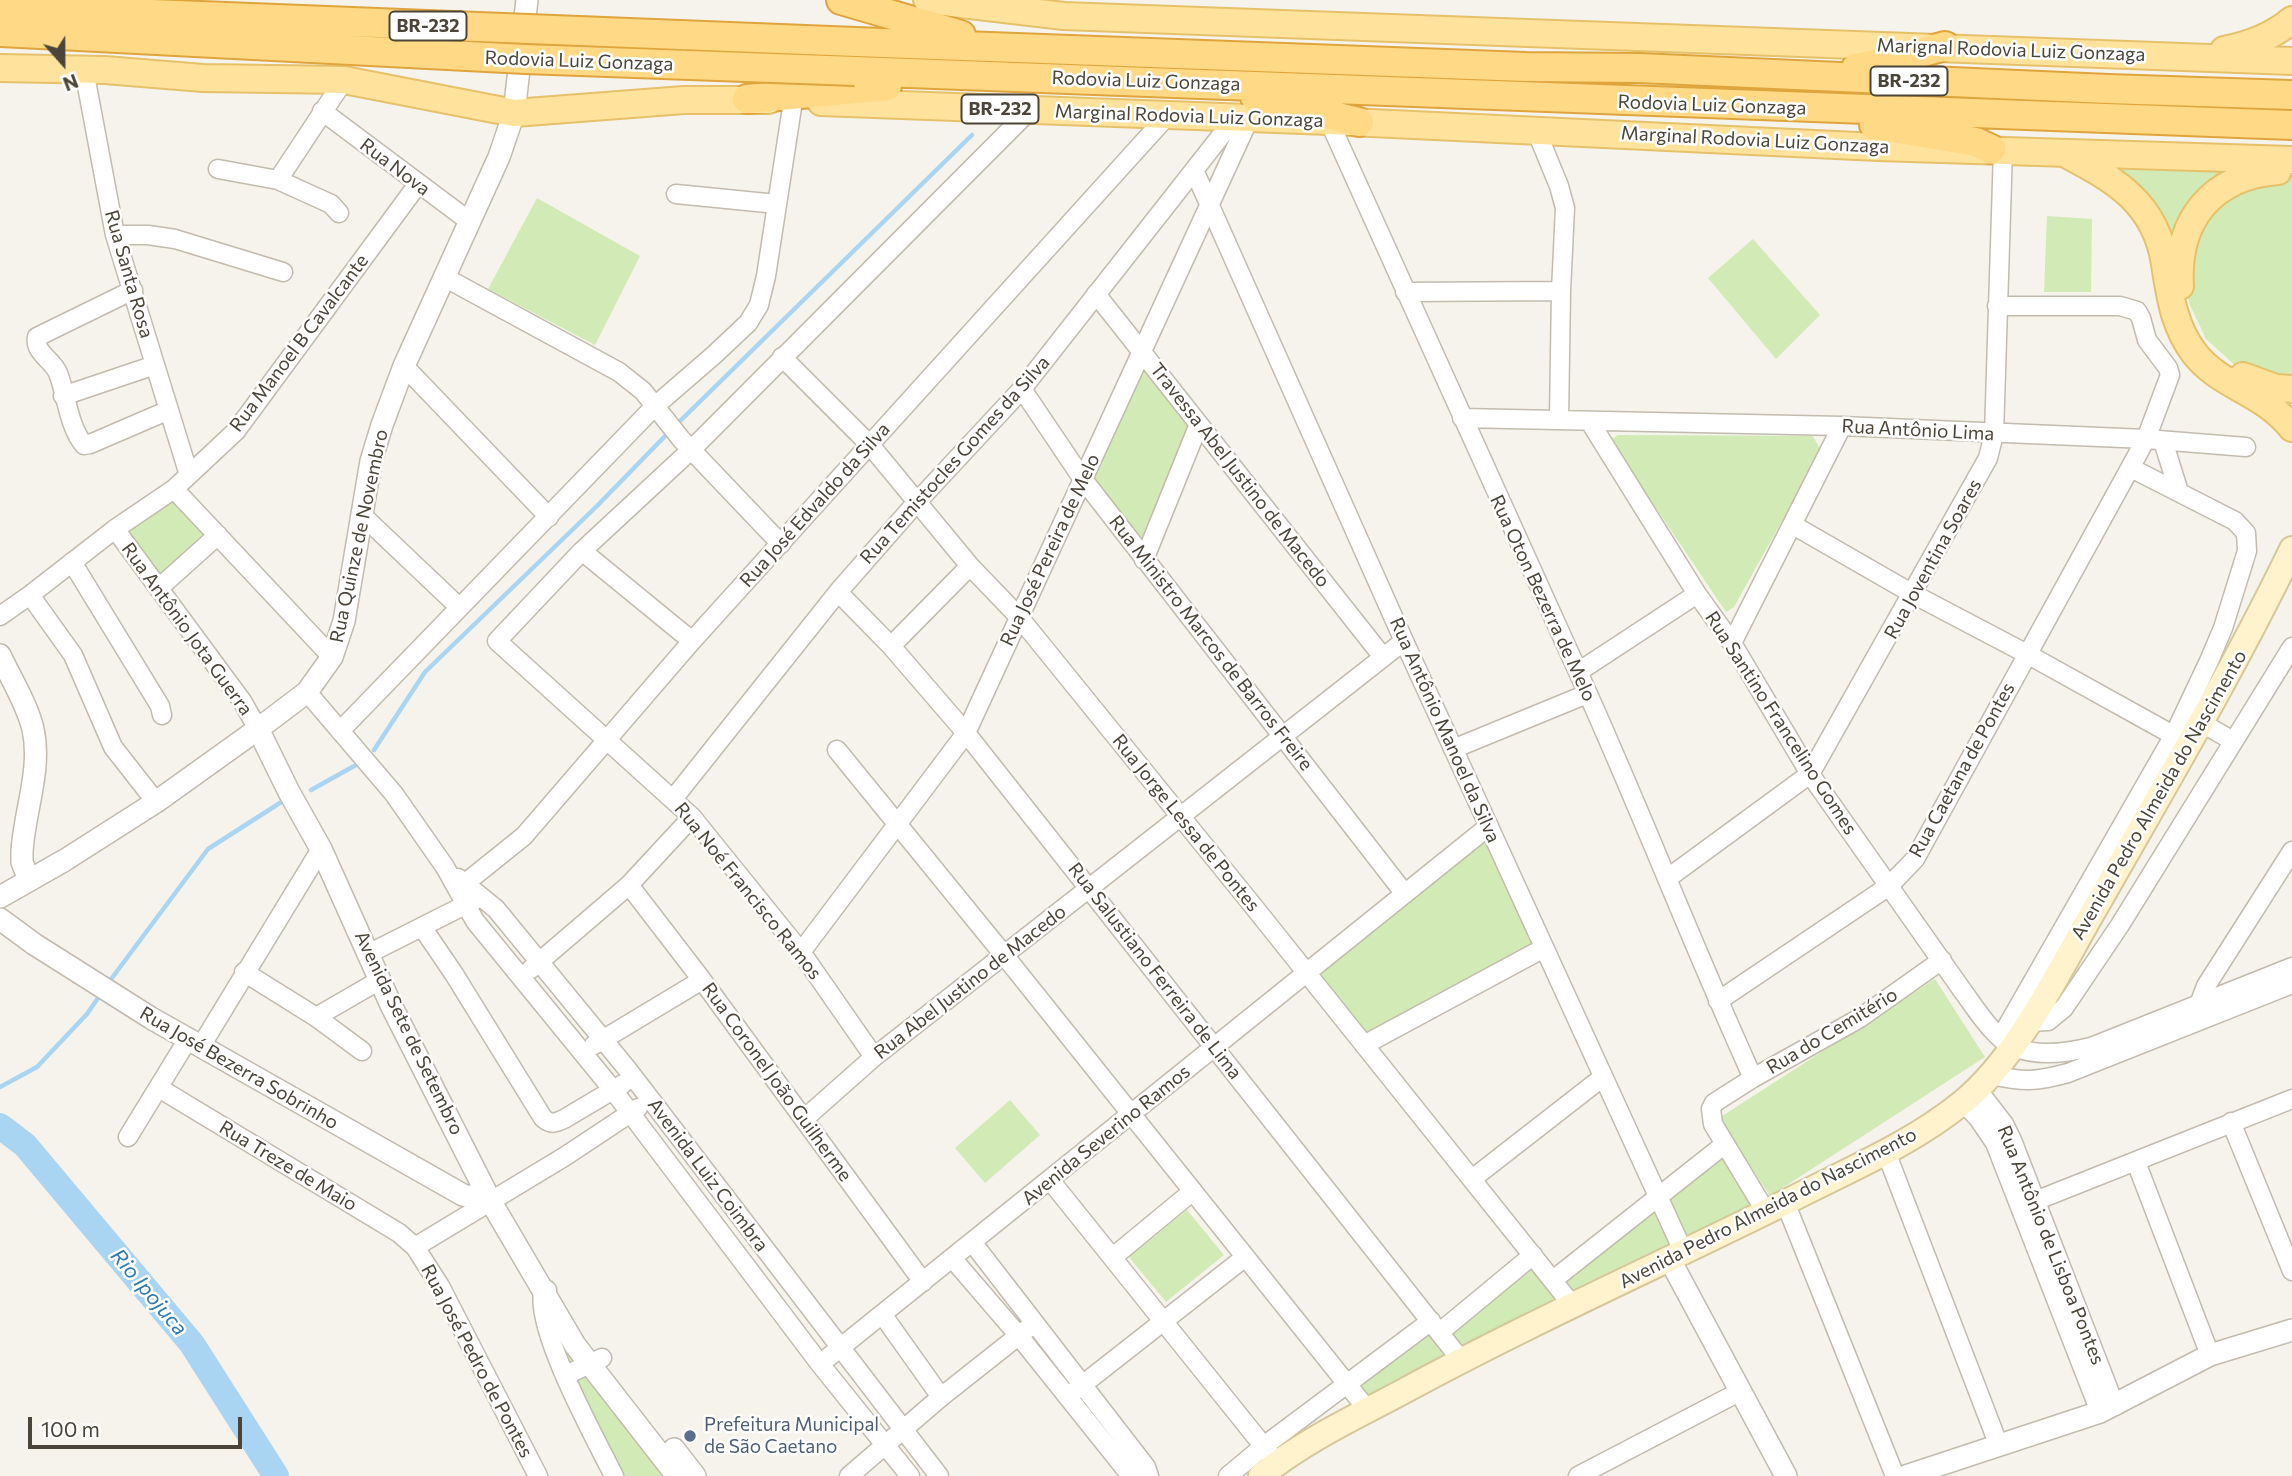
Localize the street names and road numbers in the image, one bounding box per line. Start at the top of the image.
road number: BR-232 [390,12,466,41]
street label: Marignal Rodovia Luiz Gonzaga [1876,34,2146,66]
street label: Rodovia Luiz Gonzaga [484,46,674,76]
street label: Rodovia Luiz Gonzaga [1051,66,1241,96]
road number: BR-232 [1870,66,1948,96]
street label: Rodovia Luiz Gonzaga [1617,90,1807,120]
road number: BR-232 [962,94,1038,124]
street label: Marginal Rodovia Luiz Gonzaga [1054,100,1324,132]
street label: Marginal Rodovia Luiz Gonzaga [1620,122,1890,158]
street label: Rua Nova [356,133,434,201]
street label: Rua Santa Rosa [100,207,158,341]
street label: Rua Manoel B Cavalcante [225,250,373,436]
street label: Rua Temistocles Gomes da Silva [855,351,1055,569]
street label: Travessa Abel Justino de Macedo [1145,358,1335,592]
street label: Rua Antônio Lima [1841,415,1995,445]
street label: Rua José Edvaldo da Silva [735,418,895,592]
street label: Rua Quinze de Novembro [325,427,393,645]
street label: Rua José Pereira de Melo [995,450,1105,650]
street label: Rua Joventina Soares [1880,475,1986,643]
street label: Rua Oton Bezerra de Melo [1485,491,1601,705]
street label: Rua Ministro Marcos de Barros Freire [1104,511,1318,775]
street label: Rua Antônio Jota Guerra [117,538,257,720]
street label: Rua Santino Francelino Gomes [1700,607,1862,839]
street label: Rua Antônio Manoel da Silva [1385,614,1505,846]
street label: Avenida Pedro Almeida do Nascimento [2066,646,2252,944]
street label: Rua Caetana de Pontes [1904,678,2020,862]
street label: Rua Jorge Lessa de Pontes [1107,730,1265,916]
street label: Rua Noé Francisco Ramos [670,798,826,984]
street label: Rua Salustiano Ferreira de Lima [1063,858,1247,1084]
street label: Rua Abel Justino de Macedo [870,900,1070,1064]
street label: Avenida Sete de Setembro [350,927,468,1139]
street label: Rua Coronel João Guilherme [697,978,857,1186]
street label: Rua do Cemitério [1762,983,1902,1079]
street label: Rua José Bezerra Sobrinho [136,1002,342,1134]
street label: Avenida Severino Ramos [1017,1060,1195,1210]
street label: Avenida Luiz Coimbra [643,1094,773,1256]
street label: Rua Treze de Maio [215,1116,361,1216]
street label: Rua Antônio de Lisboa Pontes [1992,1122,2110,1368]
street label: Avenida Pedro Almeida do Nascimento [1616,1123,1920,1293]
street label: Rua José Pedro de Pontes [416,1261,538,1461]

